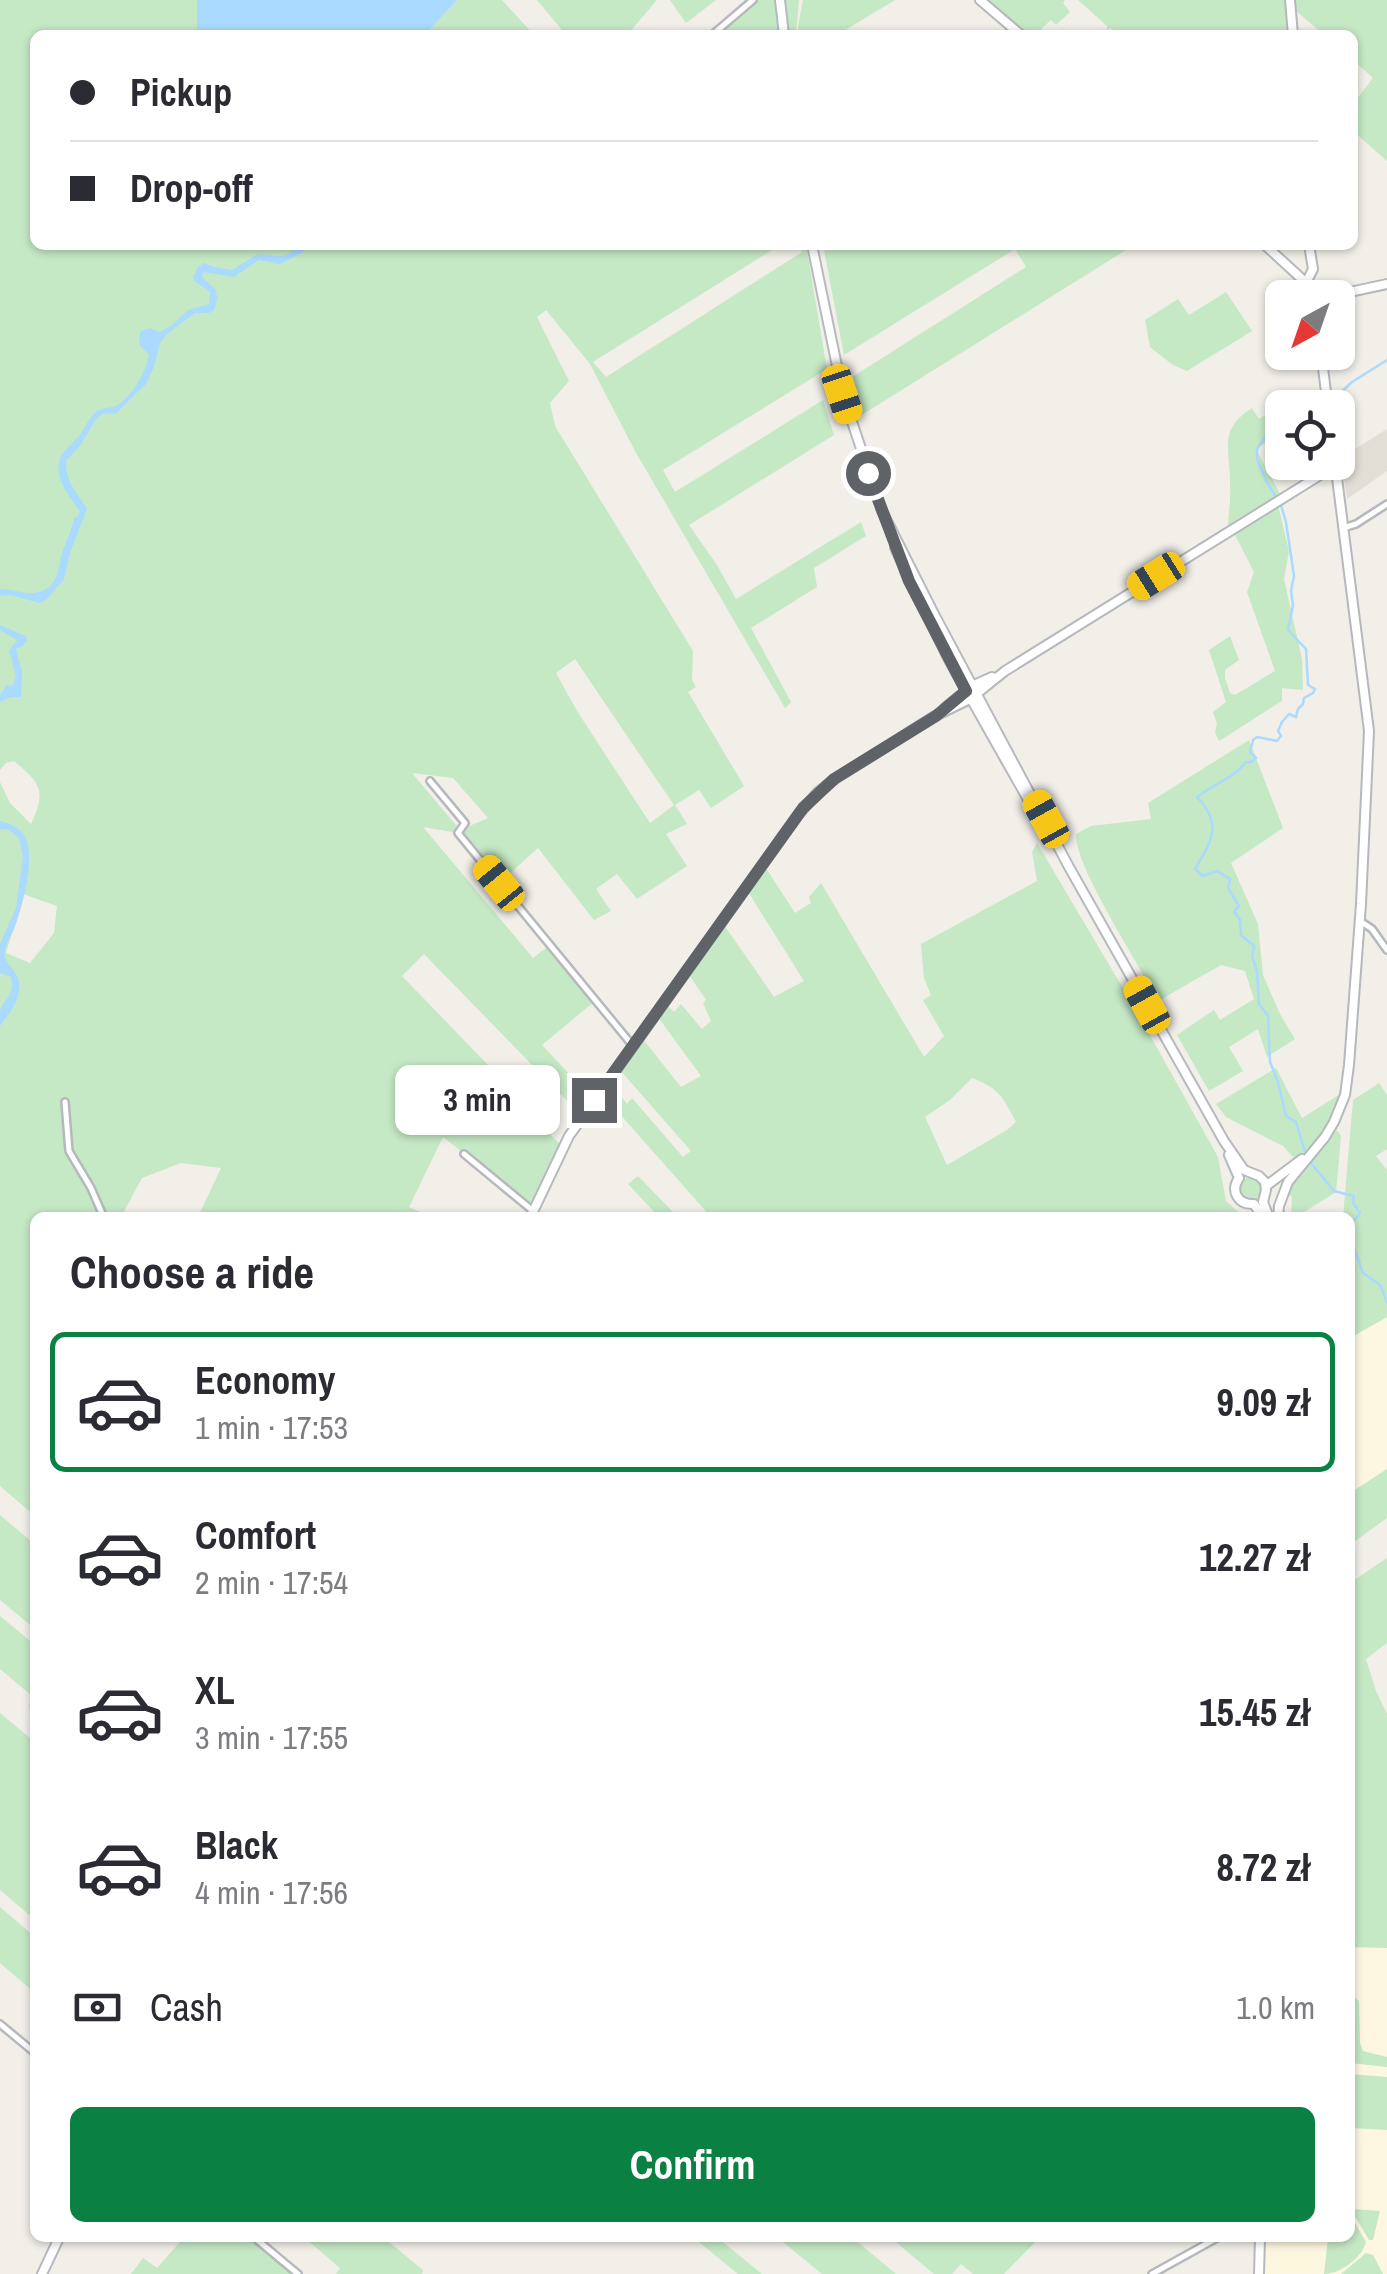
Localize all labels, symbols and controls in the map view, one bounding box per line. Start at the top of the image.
text: Pickup [130,67,232,118]
text: Drop-off [130,163,253,214]
north arrow [1265,280,1355,370]
map controls [1265,280,1355,480]
car [818,361,866,427]
button: locate [1265,390,1355,480]
route start [846,451,891,496]
car [1123,547,1189,605]
car [1018,785,1074,853]
car [468,850,530,916]
car [1119,971,1175,1039]
callout: 3 min [394,1065,559,1135]
text: 3 min [443,1078,512,1121]
route end [572,1078,617,1123]
text: Choose a ride [70,1241,314,1302]
text: Economy [195,1355,335,1406]
icon: car [75,1357,165,1447]
text: 9.09 zł [1216,1377,1310,1428]
text: 1 min · 17:53 [195,1406,348,1449]
text: Comfort [195,1510,316,1561]
icon: car [75,1512,165,1602]
text: 12.27 zł [1199,1532,1310,1583]
text: 2 min · 17:54 [195,1561,348,1604]
text: XL [195,1665,235,1716]
icon: car [75,1667,165,1757]
text: 15.45 zł [1199,1687,1310,1738]
text: 3 min · 17:55 [195,1716,348,1759]
text: Black [195,1820,278,1871]
icon: car [75,1822,165,1912]
text: 8.72 zł [1216,1842,1310,1893]
text: 4 min · 17:56 [195,1871,348,1914]
icon: cash [70,1980,125,2035]
text: Cash [150,1982,223,2033]
text: 1.0 km [1236,1986,1315,2029]
button: Confirm [70,2107,1315,2222]

